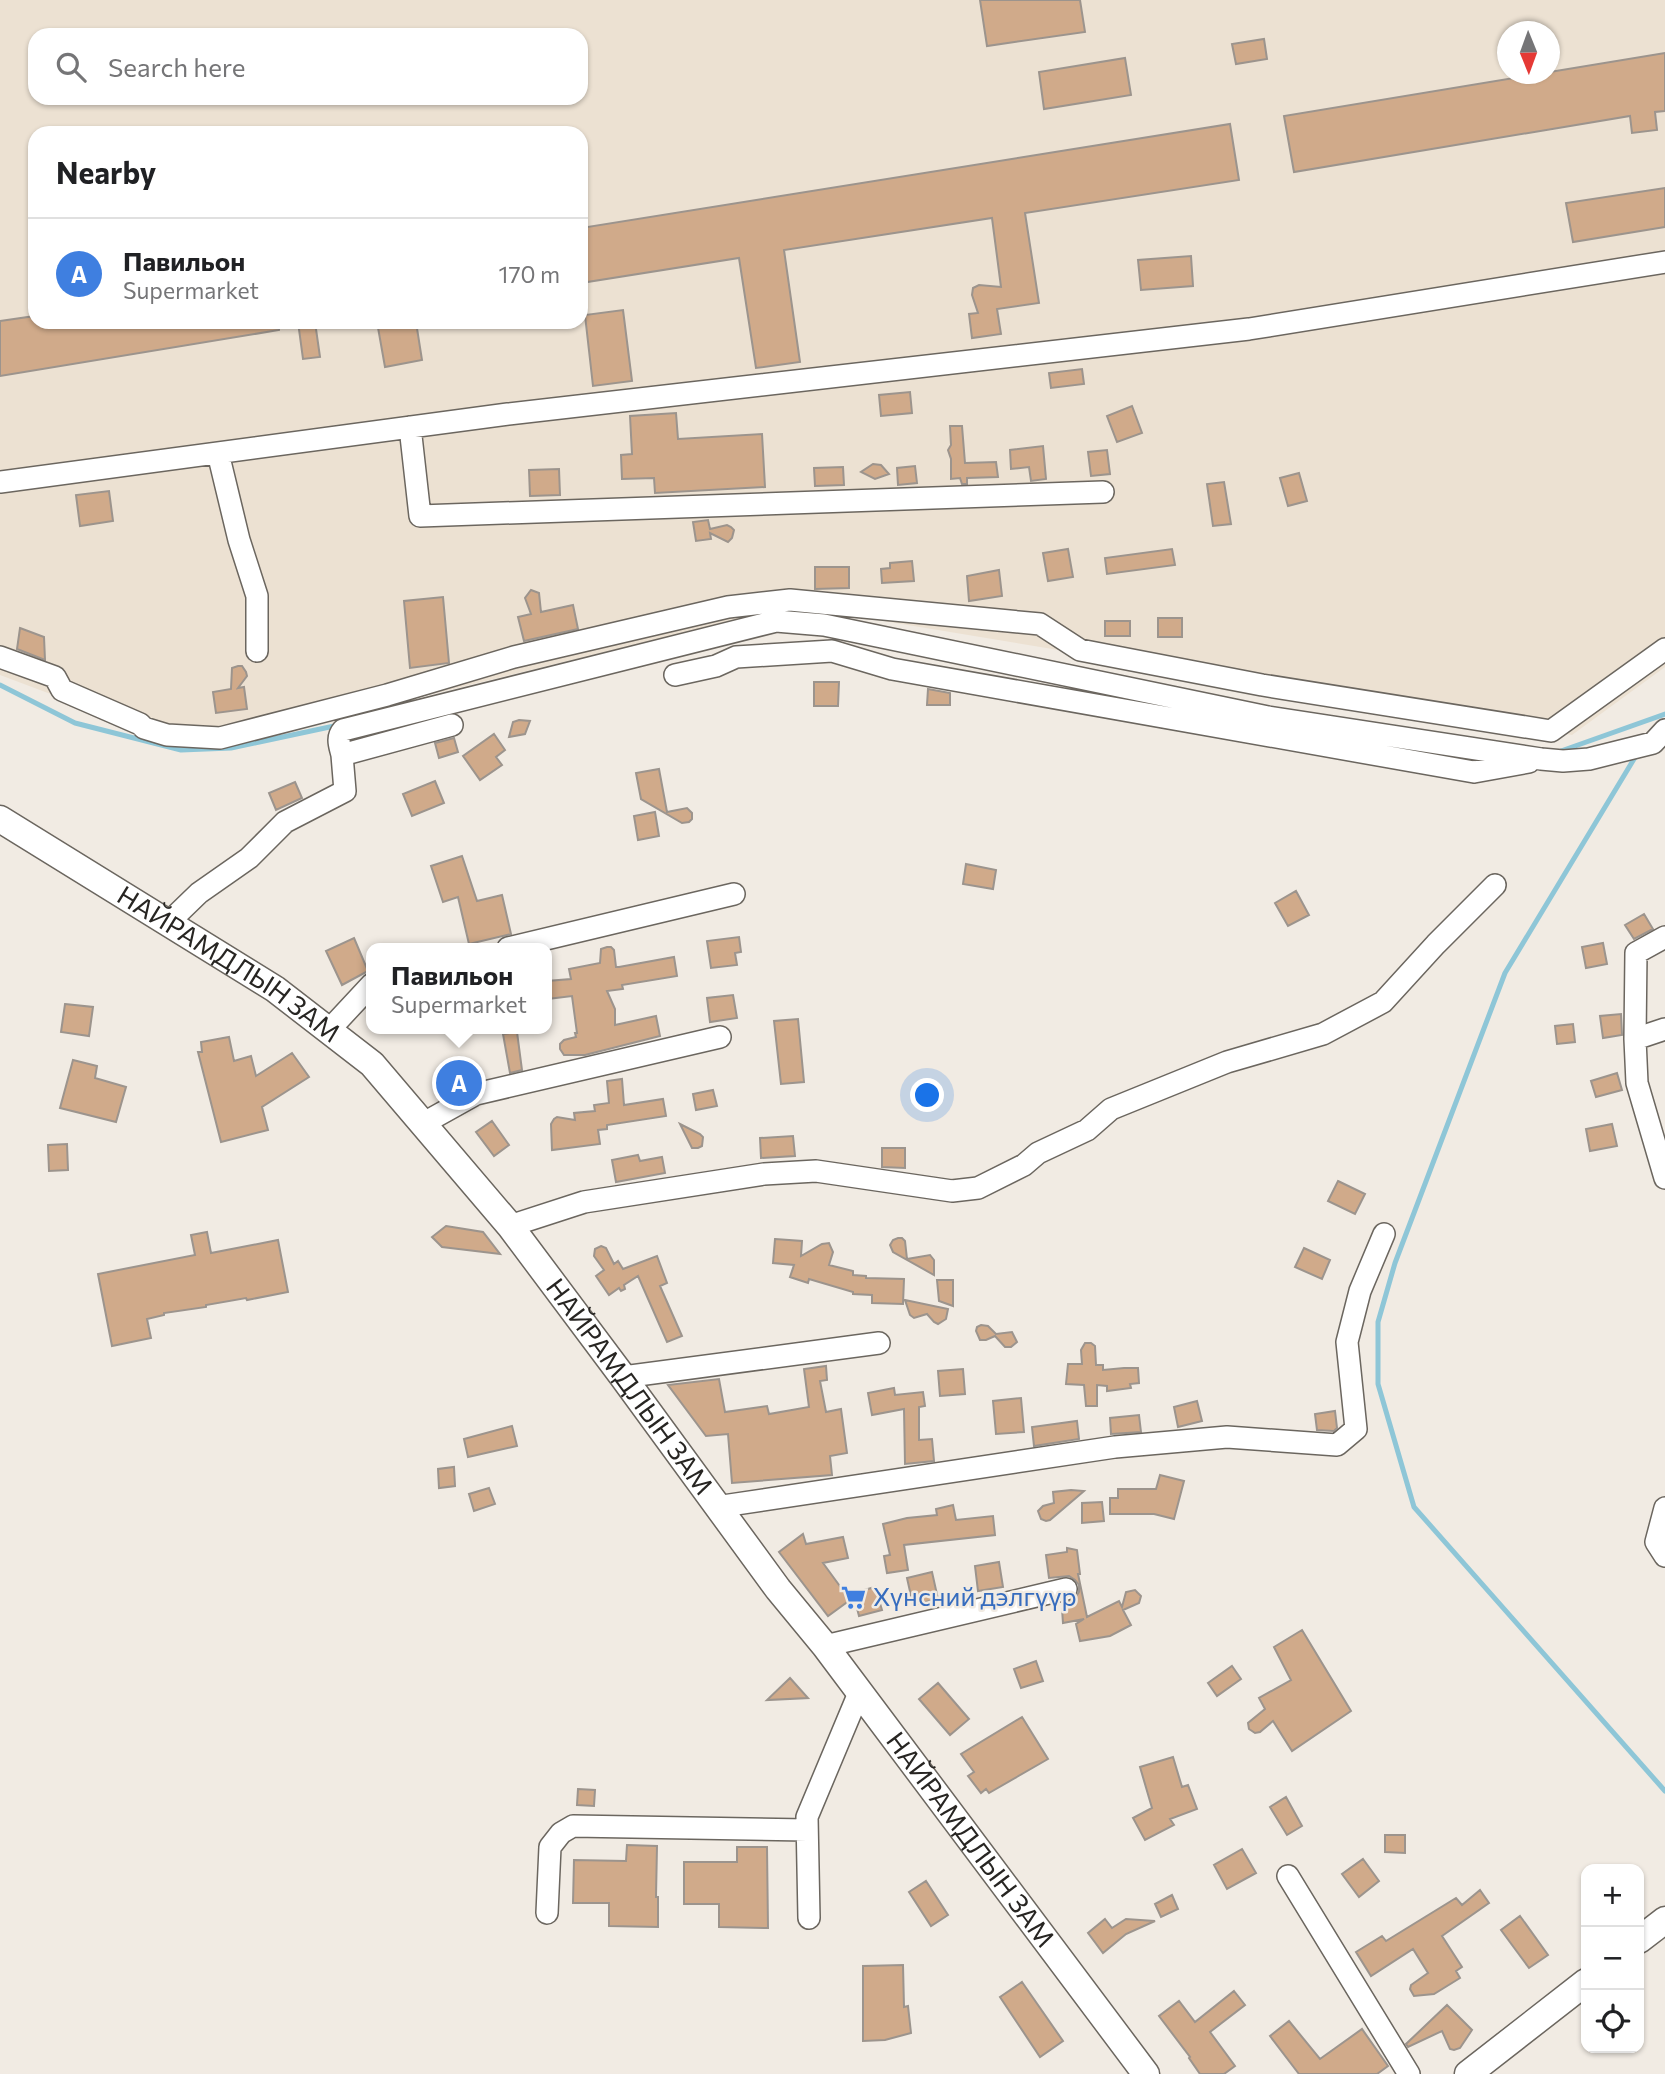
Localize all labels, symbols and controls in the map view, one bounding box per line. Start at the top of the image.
north arrow [1497,21,1560,84]
search box [28,28,588,105]
icon: search [52,48,90,86]
text: Search here [108,51,246,82]
text: Nearby [56,153,156,190]
text: Павильон [123,245,245,276]
text: A [71,260,87,288]
text: 170 m [499,260,560,288]
text: Supermarket [123,276,259,304]
street label: НАЙРАМДЛЫН ЗАМ [112,879,347,1048]
popup [366,943,552,1034]
text: Павильон [391,959,513,990]
text: Supermarket [391,990,527,1018]
pin: A [436,1057,482,1109]
your location [910,1078,944,1112]
street label: НАЙРАМДЛЫН ЗАМ [541,1272,721,1500]
place label: Хүнсний дэлгүүр [873,1580,1077,1611]
supermarket icon: Хүнсний дэлгүүр [839,1583,867,1611]
street label: НАЙРАМДЛЫН ЗАМ [881,1725,1062,1952]
map controls [1581,1864,1644,2053]
button: + [1581,1864,1644,1927]
button: − [1581,1927,1644,1990]
button: locate [1581,1990,1644,2053]

